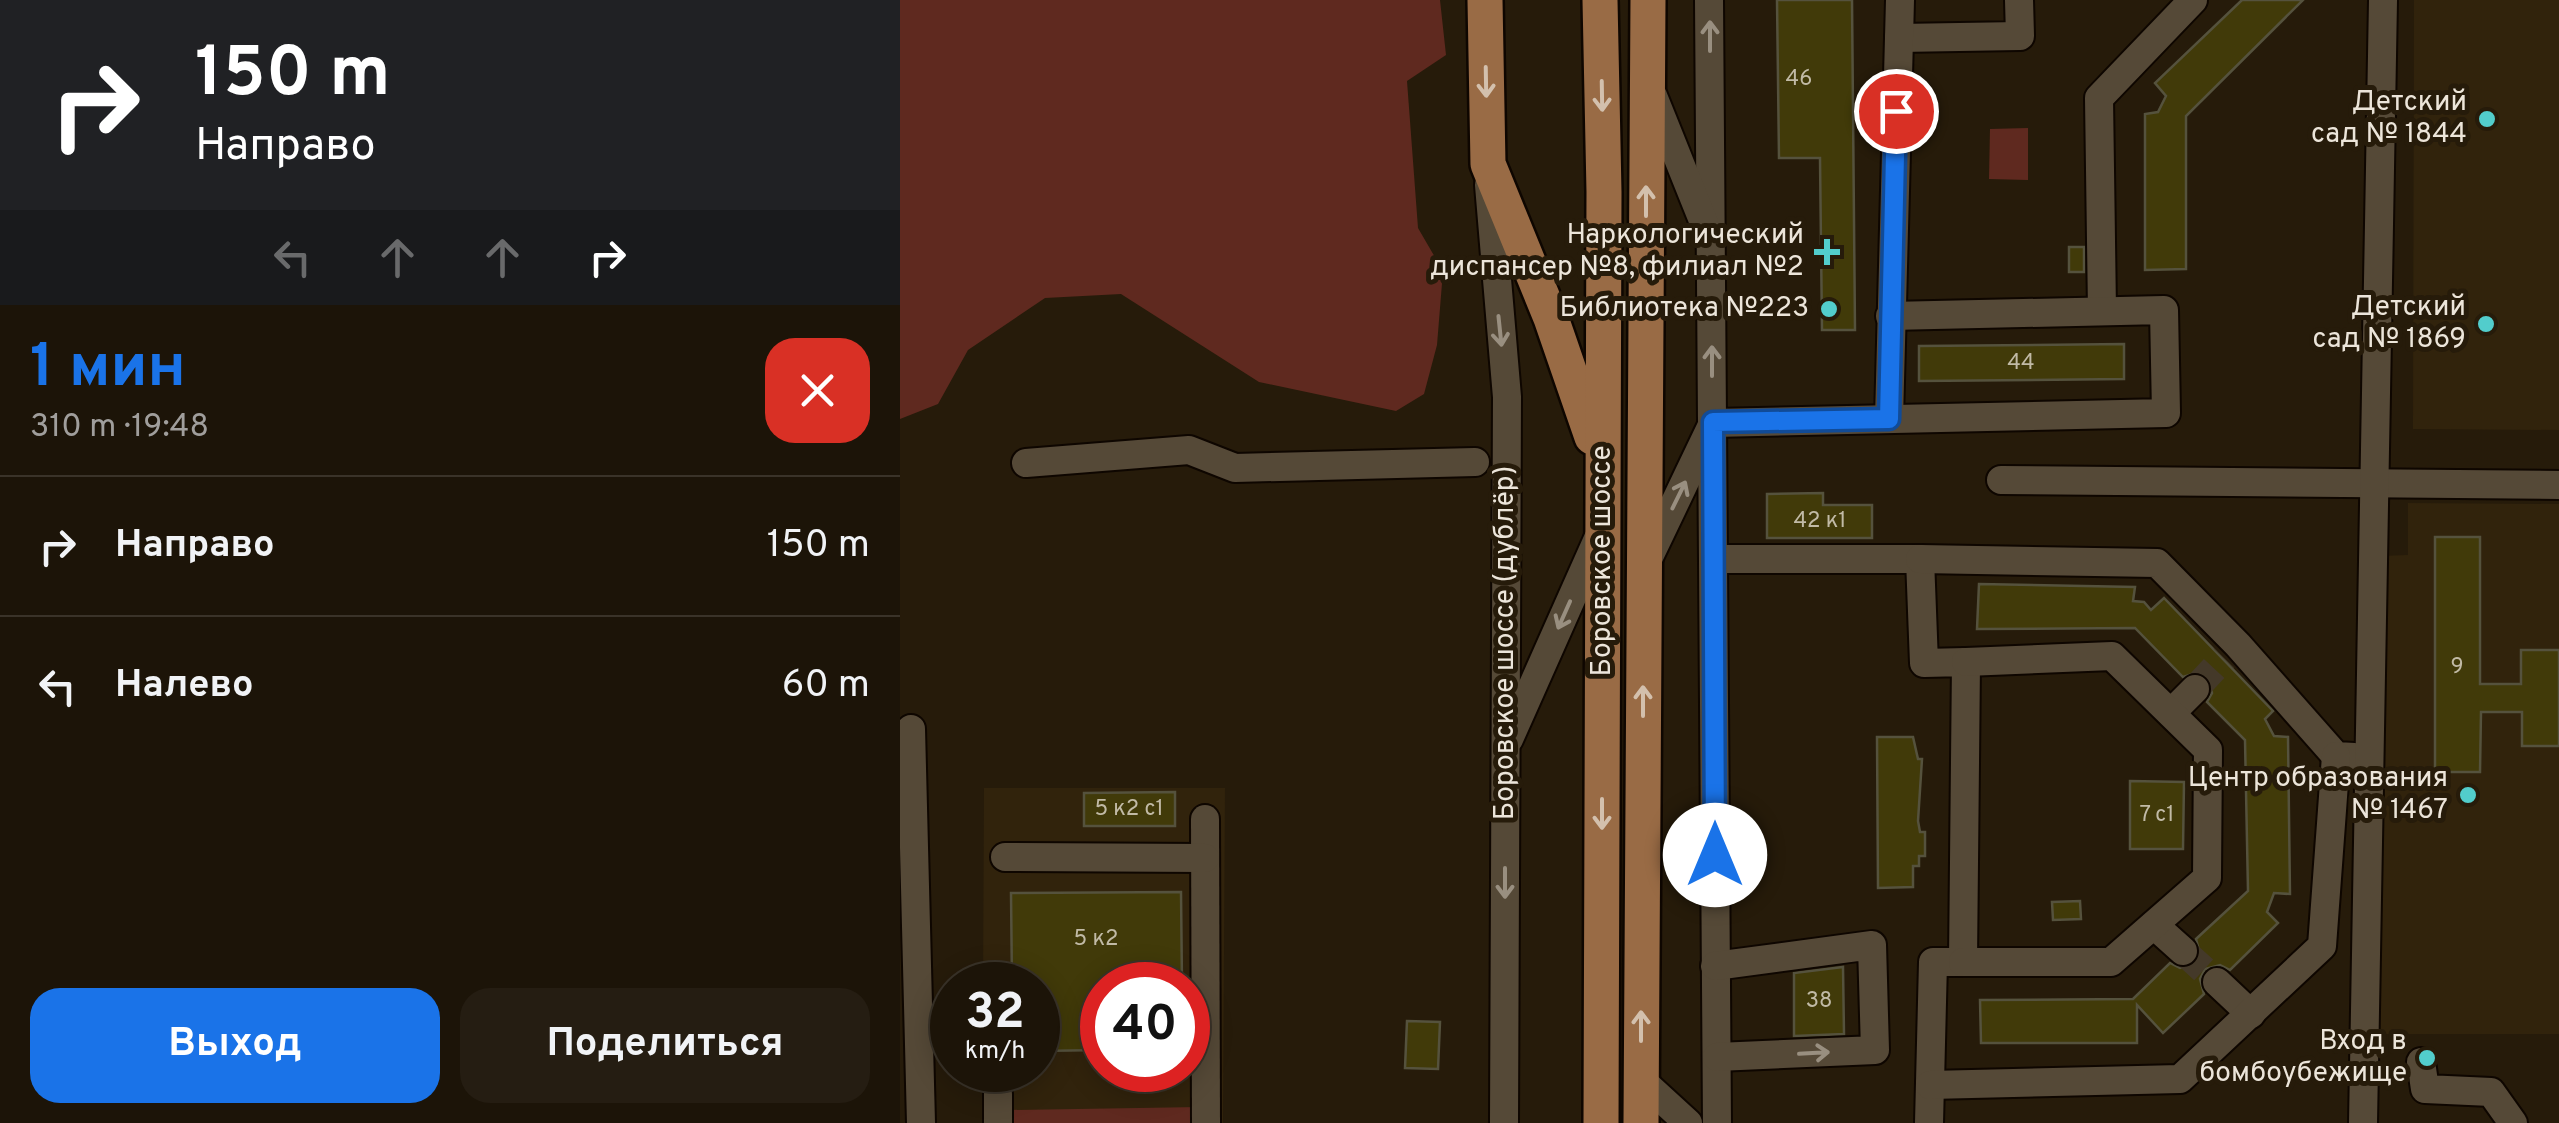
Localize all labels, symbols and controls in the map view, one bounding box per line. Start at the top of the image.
one-way arrow [1700,20,1720,52]
text: 150 m [195,32,390,121]
icon: right [30,40,160,170]
one-way arrow [1477,66,1496,98]
house number: 46 [1786,66,1812,93]
pin [1854,69,1939,154]
one-way arrow [1592,79,1611,111]
icon: arrive [1869,84,1924,139]
place label: Детский сад № 1844 [2311,85,2467,153]
marker: Детский сад № 1844 [2476,108,2498,130]
text: Направо [195,119,376,176]
one-way arrow [1636,185,1656,218]
place label: Наркологический диспансер №8, филиал №2 [1430,218,1804,286]
icon: left [265,230,320,285]
icon: ahead [370,230,425,285]
icon: ahead [475,230,530,285]
icon: right [580,230,635,285]
marker: Наркологический диспансер №8, филиал №2 [1814,239,1840,265]
place label: Детский сад № 1869 [2312,290,2466,358]
place label: Библиотека №223 [1559,291,1809,327]
marker: Библиотека №223 [1818,298,1840,320]
marker: Детский сад № 1869 [2475,313,2497,335]
one-way arrow [1491,315,1510,347]
text: 1 мин [30,332,186,408]
button: close [765,338,870,443]
one-way arrow [1703,345,1722,377]
house number: 44 [2007,350,2035,377]
text: 310 m · 19:48 [30,408,209,448]
street label: Боровское шоссе [1585,445,1621,677]
street label: Боровское шоссе (дублёр) [1488,466,1524,820]
one-way arrow [1670,481,1689,510]
house number: 42 к1 [1793,508,1847,535]
icon: right [30,519,85,574]
text: Направо [115,522,275,571]
text: 150 m [767,522,870,571]
one-way arrow [1554,599,1572,630]
house number: 9 [2450,654,2464,681]
icon: left [30,659,85,714]
text: Налево [115,662,254,711]
text: 60 m [782,662,870,711]
one-way arrow [1634,685,1652,718]
place label: Центр образования № 1467 [2188,761,2448,829]
marker: Центр образования № 1467 [2457,784,2479,806]
house number: 5 к2 с1 [1094,796,1164,823]
one-way arrow [1592,798,1612,830]
house number: 7 с1 [2140,802,2174,829]
position arrow [1663,803,1767,907]
one-way arrow [1496,866,1514,899]
house number: 5 к2 [1074,926,1118,953]
speed limit sign: 40 [1080,962,1210,1092]
text: 32 [965,983,1025,1046]
button: Выход [30,988,440,1103]
button: Поделиться [460,988,870,1103]
house number: 38 [1806,988,1832,1015]
one-way arrow [1632,1010,1651,1042]
place label: Вход в бомбоубежище [2199,1024,2407,1092]
text: km/h [965,1036,1025,1068]
one-way arrow [1798,1044,1830,1063]
marker: Вход в бомбоубежище [2416,1047,2438,1069]

